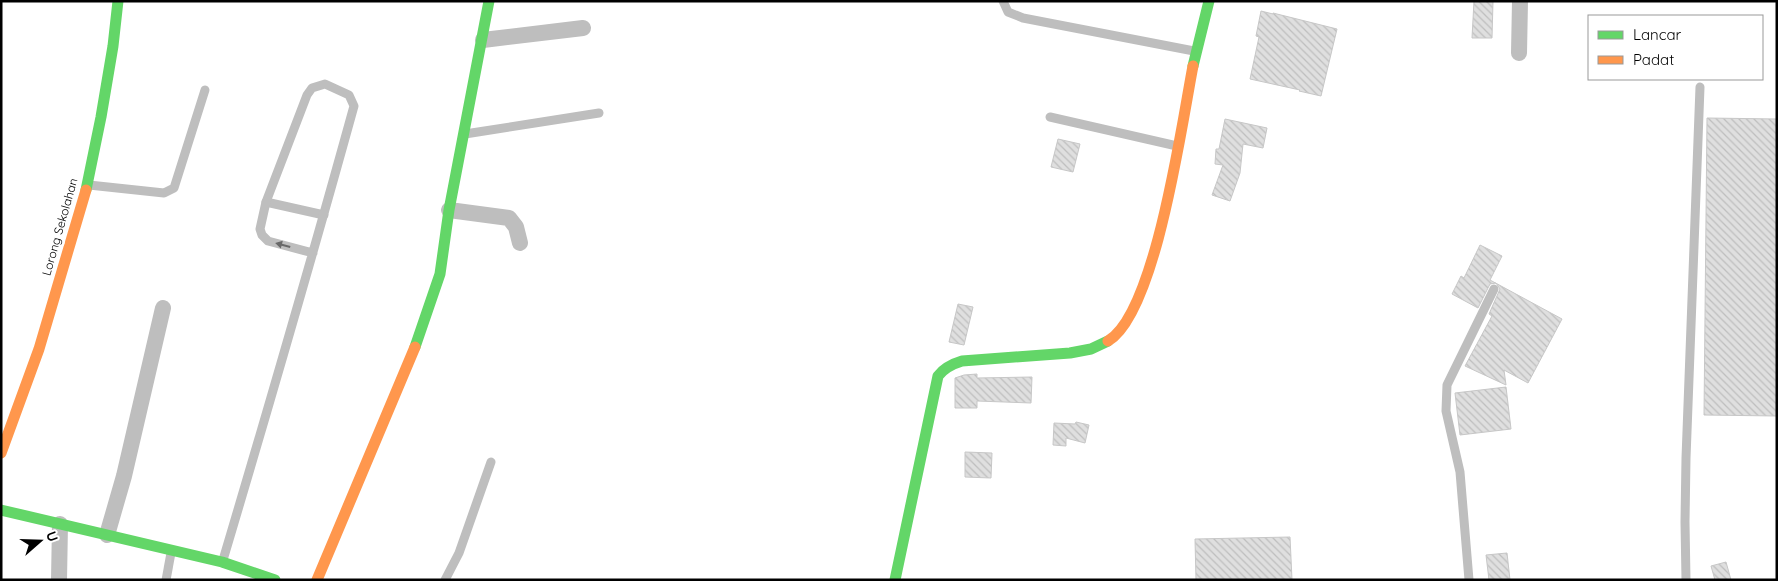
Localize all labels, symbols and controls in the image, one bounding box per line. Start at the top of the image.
legend [1588,15,1763,80]
text: Lancar [1633,25,1682,44]
text: Padat [1633,50,1674,69]
street label: Lorong Sekolahan [38,176,81,277]
one-way arrow [276,241,291,249]
north arrow [15,516,65,566]
text: U [42,529,62,544]

